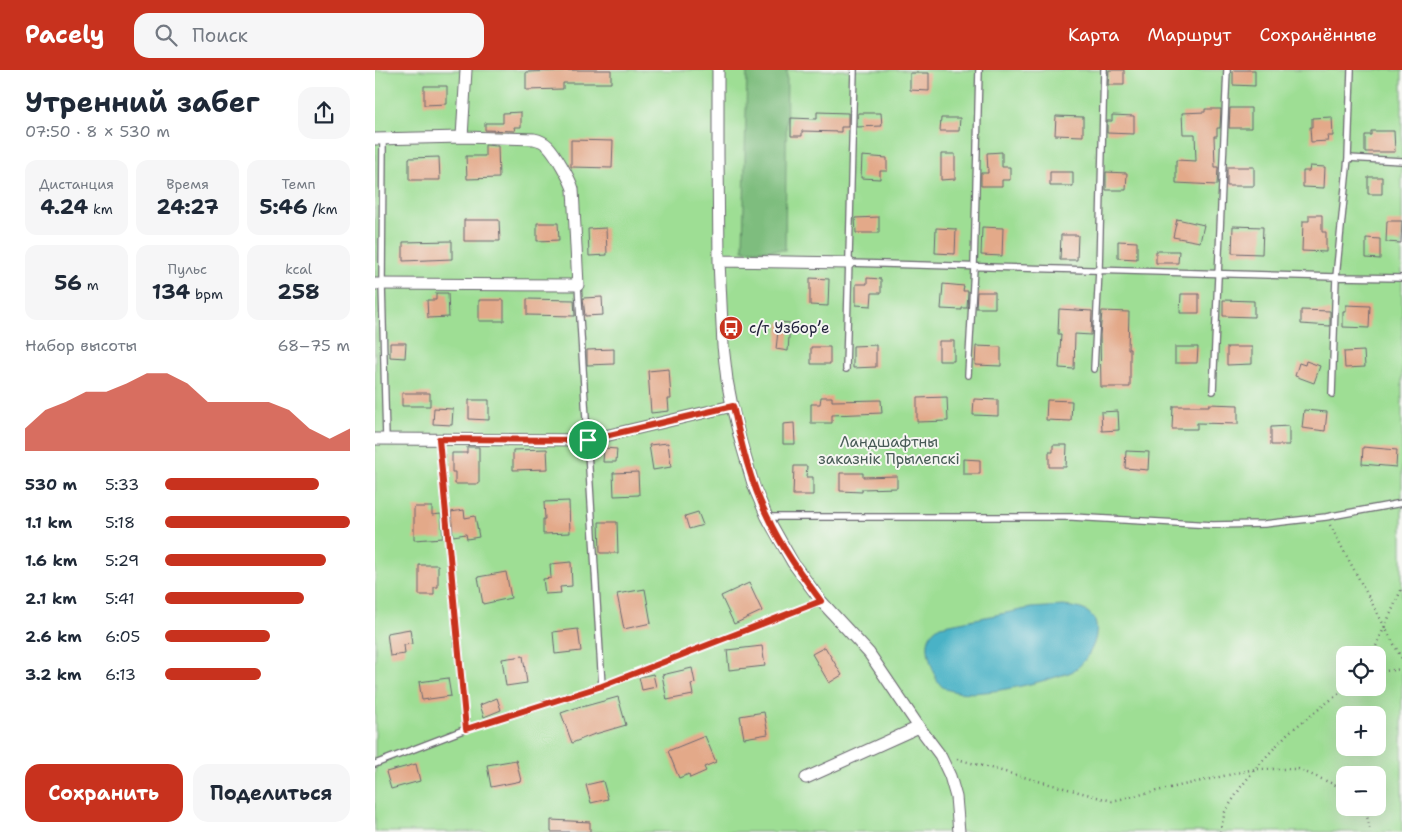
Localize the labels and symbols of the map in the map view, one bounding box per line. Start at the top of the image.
bus stop icon: с/т Узборʼе [718,315,744,341]
place label: с/т Узборʼе [749,318,829,338]
pin [567,419,609,461]
park label: Ландшафтны заказнік Прылепскі [818,432,960,469]

